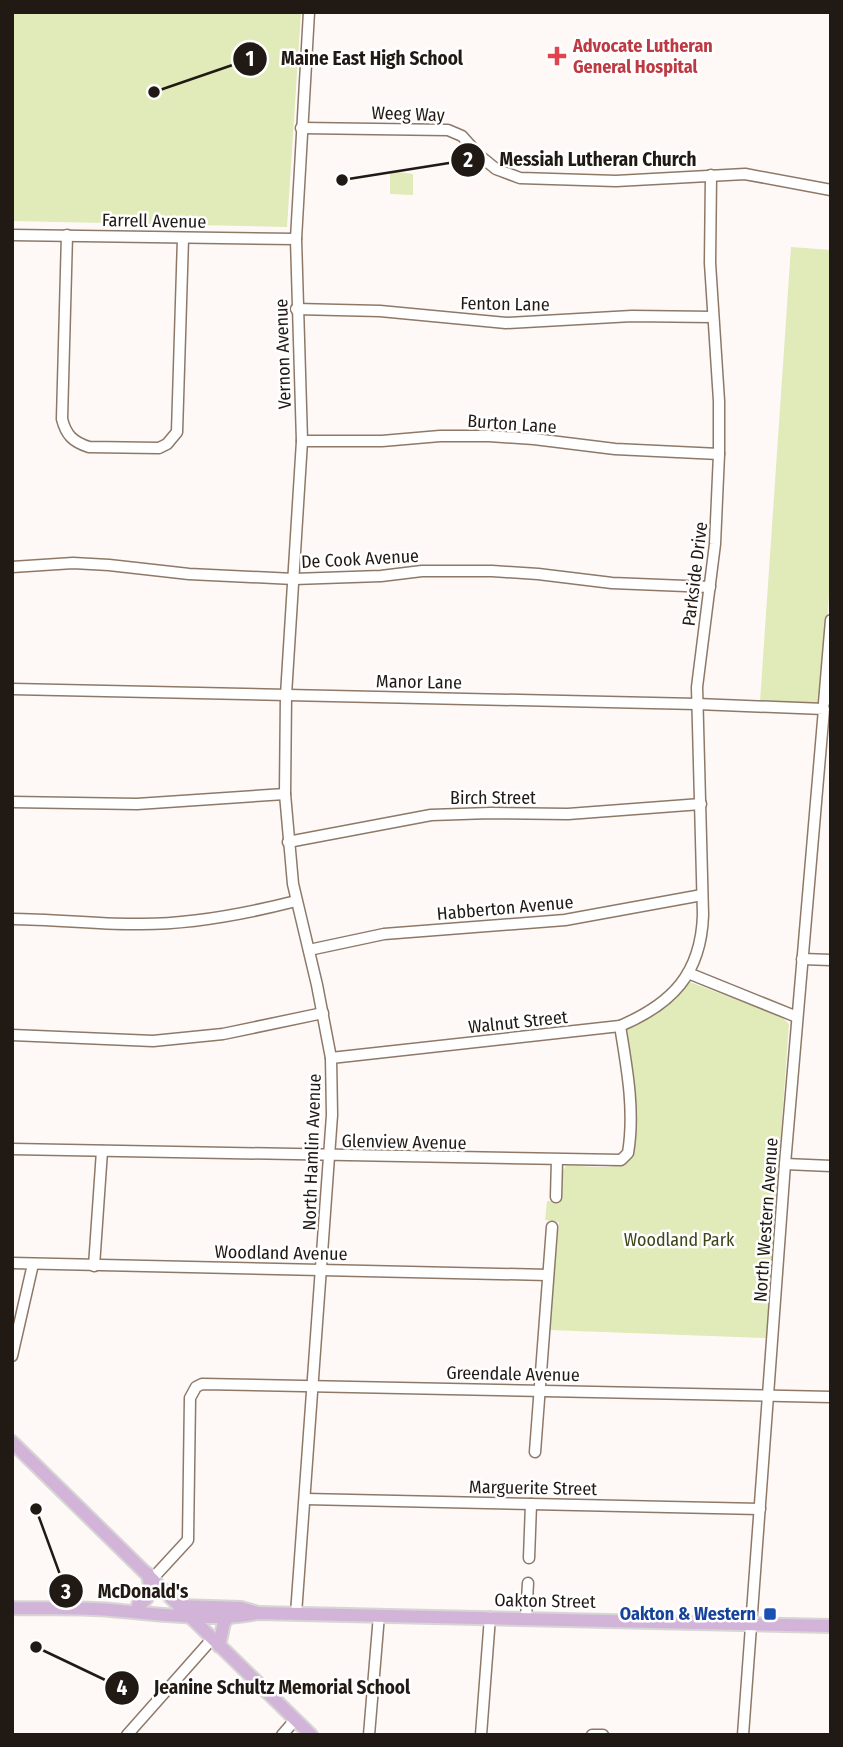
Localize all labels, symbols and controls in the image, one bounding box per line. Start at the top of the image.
place label: Advocate Lutheran General Hospital [572,35,713,78]
callout: Maine East High School [232,39,477,79]
text: 1 [246,46,254,72]
marker: Advocate Lutheran General Hospital [547,46,567,66]
text: Maine East High School [281,47,464,70]
street label: Weeg Way [371,102,445,126]
callout: Messiah Lutheran Church [450,140,710,180]
text: 2 [462,147,473,173]
text: Messiah Lutheran Church [500,148,696,171]
street label: Farrell Avenue [102,209,206,233]
street label: Fenton Lane [460,292,550,316]
street label: Vernon Avenue [270,298,296,410]
street label: Burton Lane [467,410,557,438]
street label: Parkside Drive [678,520,712,627]
street label: De Cook Avenue [300,545,420,573]
street label: Manor Lane [376,670,462,694]
street label: Birch Street [450,787,536,809]
street label: Habberton Avenue [436,891,574,925]
street label: Walnut Street [467,1006,569,1038]
street label: North Hamlin Avenue [298,1073,326,1231]
street label: Glenview Avenue [341,1130,467,1154]
street label: North Western Avenue [749,1137,783,1303]
park label: Woodland Park [624,1229,735,1251]
street label: Woodland Avenue [214,1241,348,1265]
street label: Greendale Avenue [446,1362,580,1386]
street label: Marguerite Street [469,1476,597,1500]
callout: McDonald's [49,1571,202,1611]
text: 3 [60,1579,71,1605]
text: McDonald's [98,1580,189,1603]
street label: Oakton Street [494,1589,596,1613]
place label: Oakton & Western [620,1603,756,1625]
marker: Oakton & Western [762,1606,778,1622]
callout: Jeanine Schultz Memorial School [105,1668,424,1708]
text: 4 [117,1675,128,1701]
text: Jeanine Schultz Memorial School [153,1676,411,1699]

